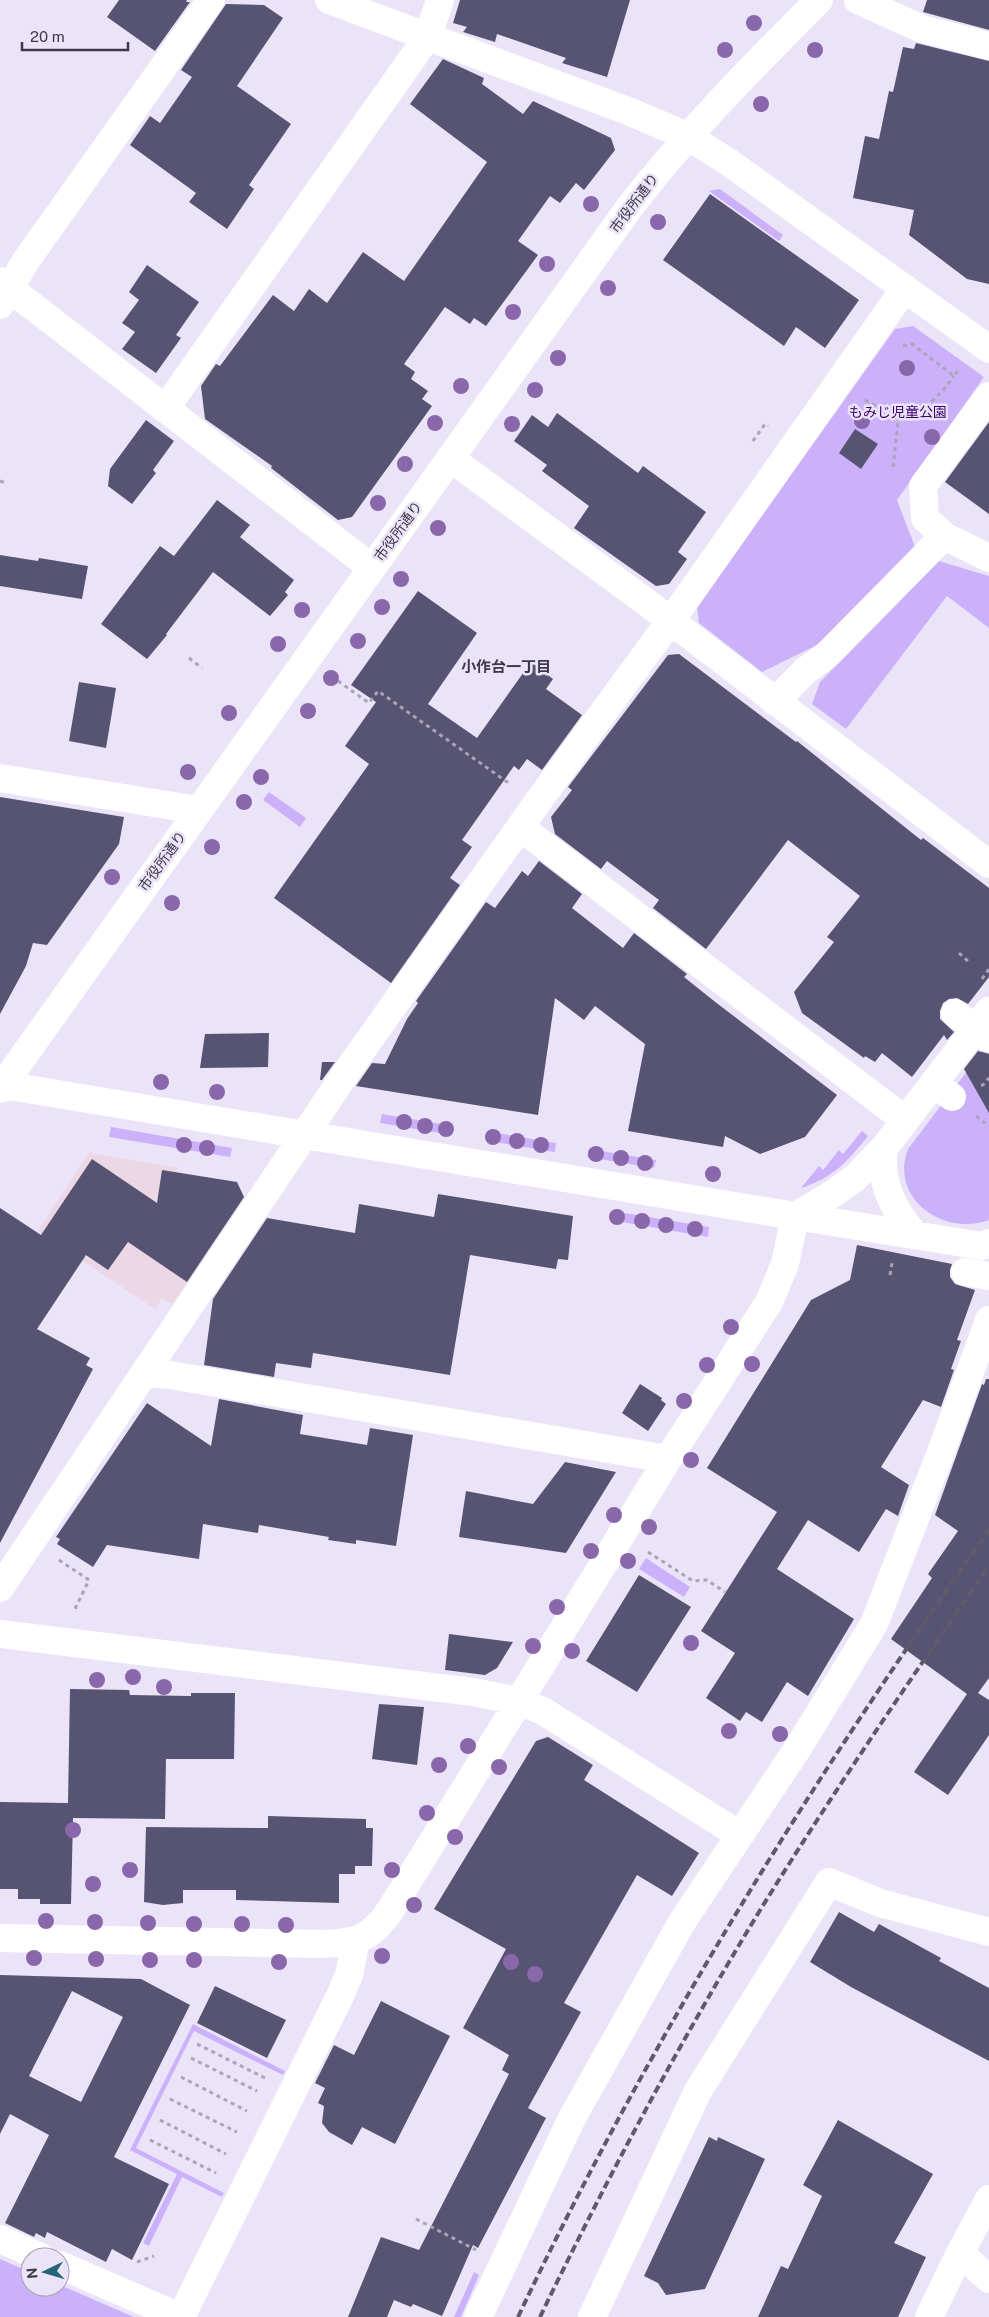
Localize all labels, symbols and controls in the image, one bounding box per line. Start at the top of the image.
scale bar [22,20,129,52]
text: 20 m [30,28,65,45]
street label: 市役所通り [607,170,661,236]
park label: もみじ児童公園 [849,404,947,420]
street label: 市役所通り [371,498,425,564]
district label: 小作台一丁目 [461,658,551,675]
street label: 市役所通り [135,828,189,894]
north arrow [20,2247,70,2297]
text: N [24,2267,40,2279]

